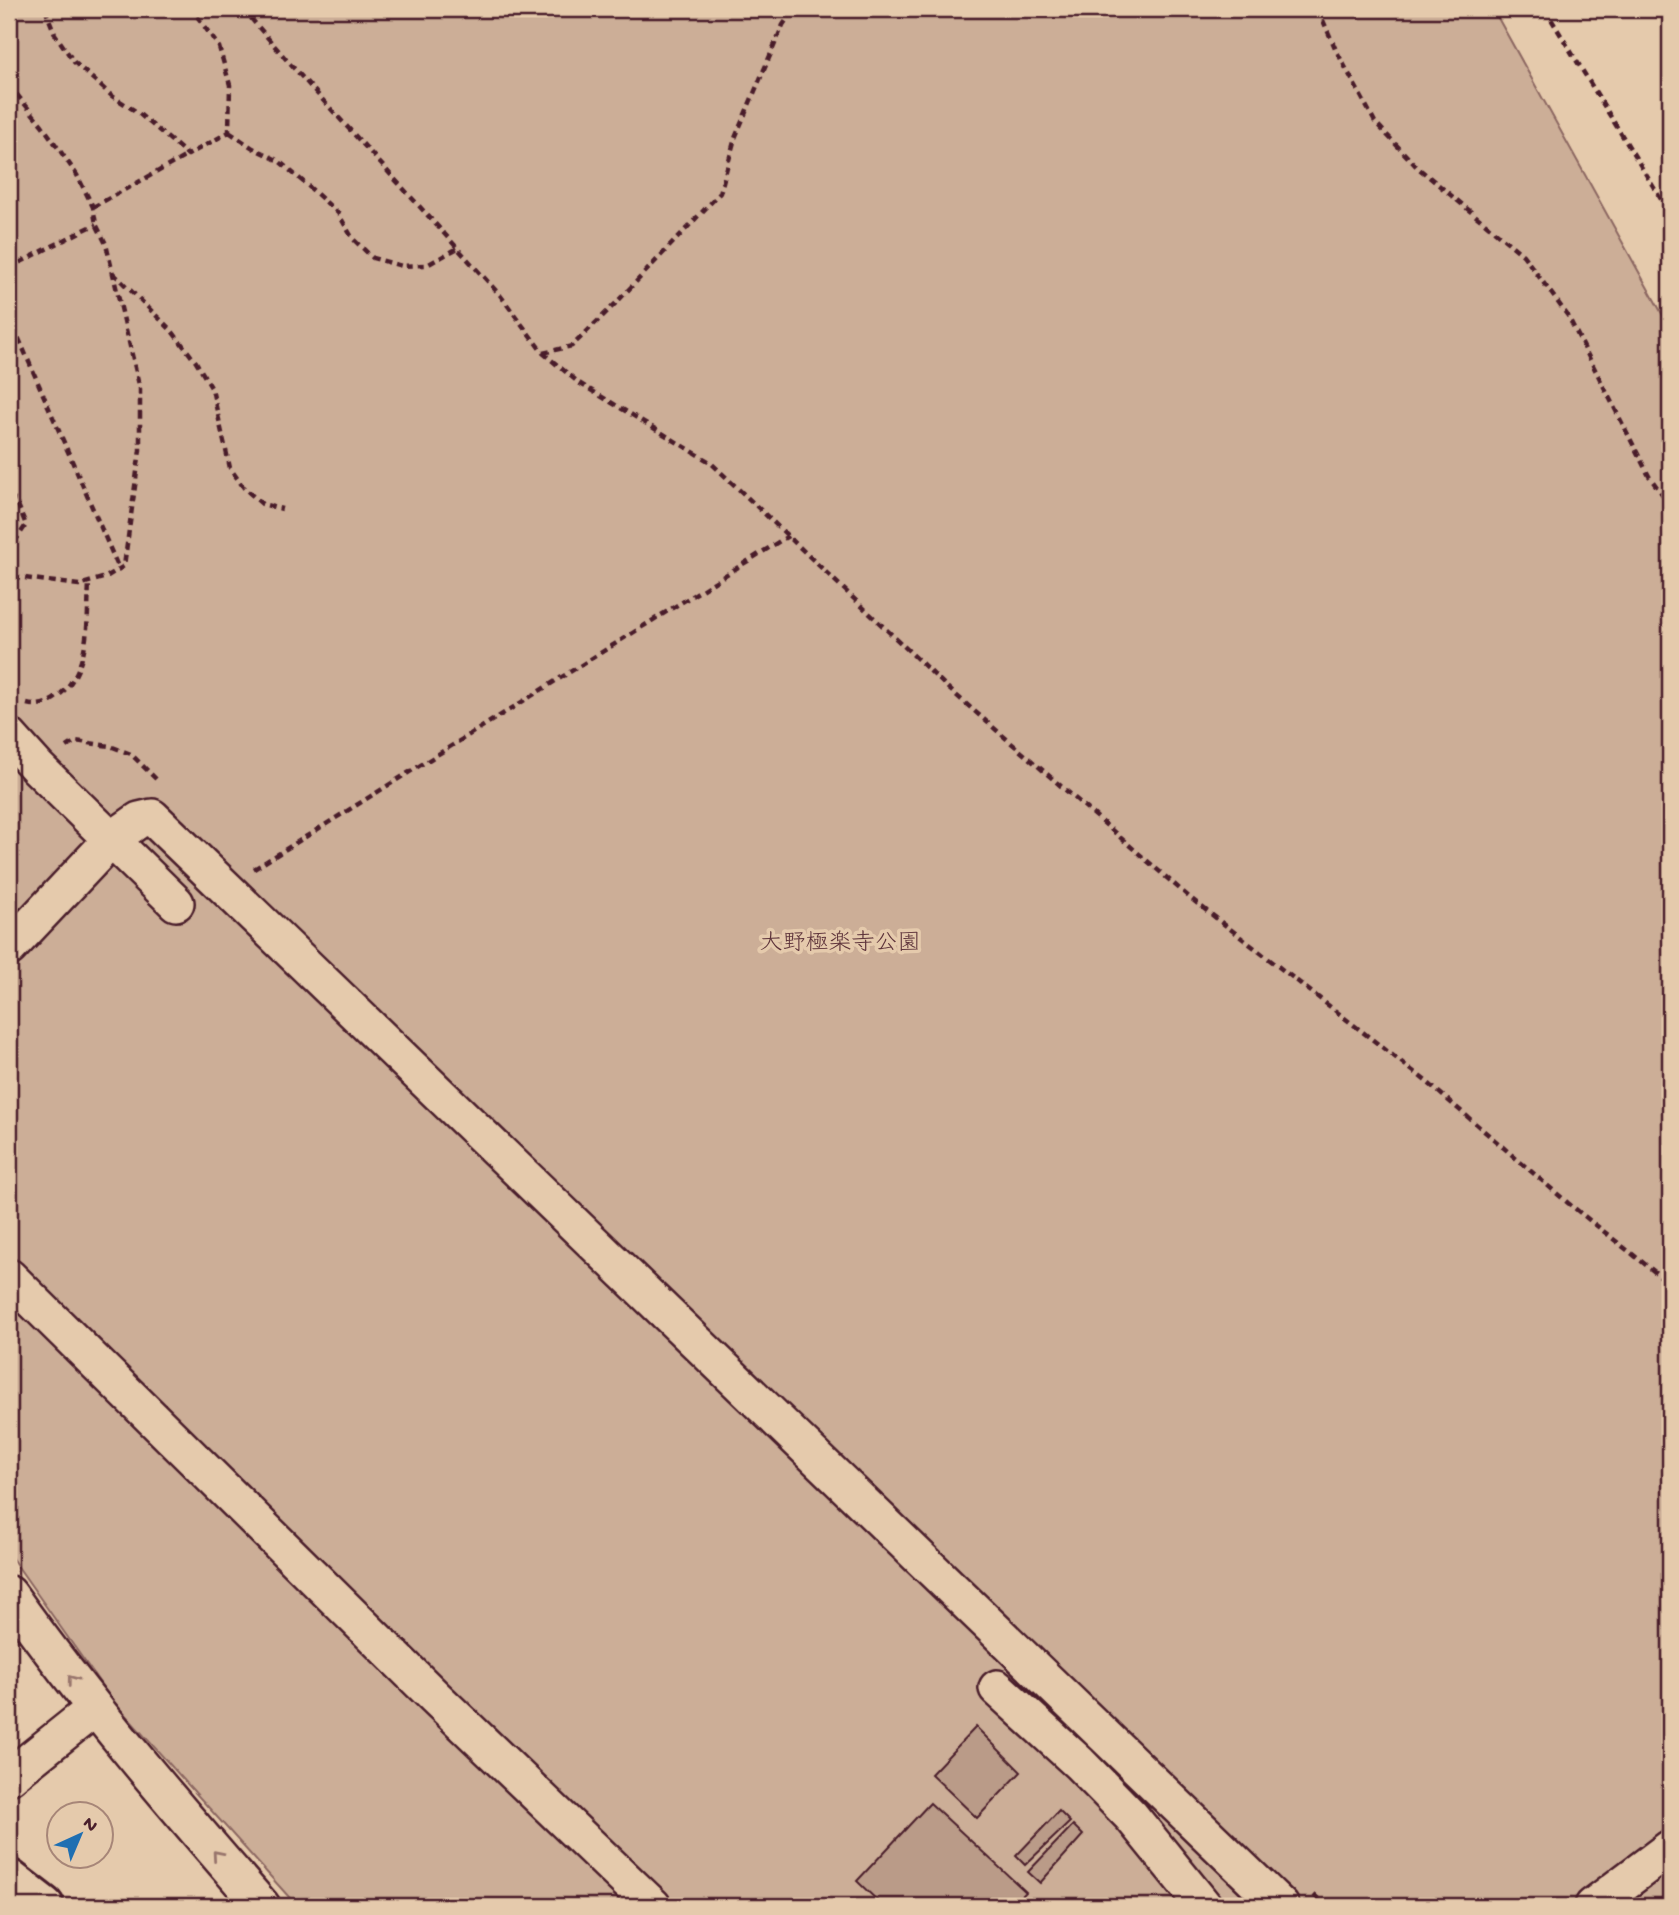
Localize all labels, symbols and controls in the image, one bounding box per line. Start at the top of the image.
park label: 大野極楽寺公園 [760,930,921,958]
one-way arrow [68,1675,81,1688]
north arrow [46,1800,116,1870]
text: N [77,1813,102,1838]
one-way arrow [213,1850,225,1863]

